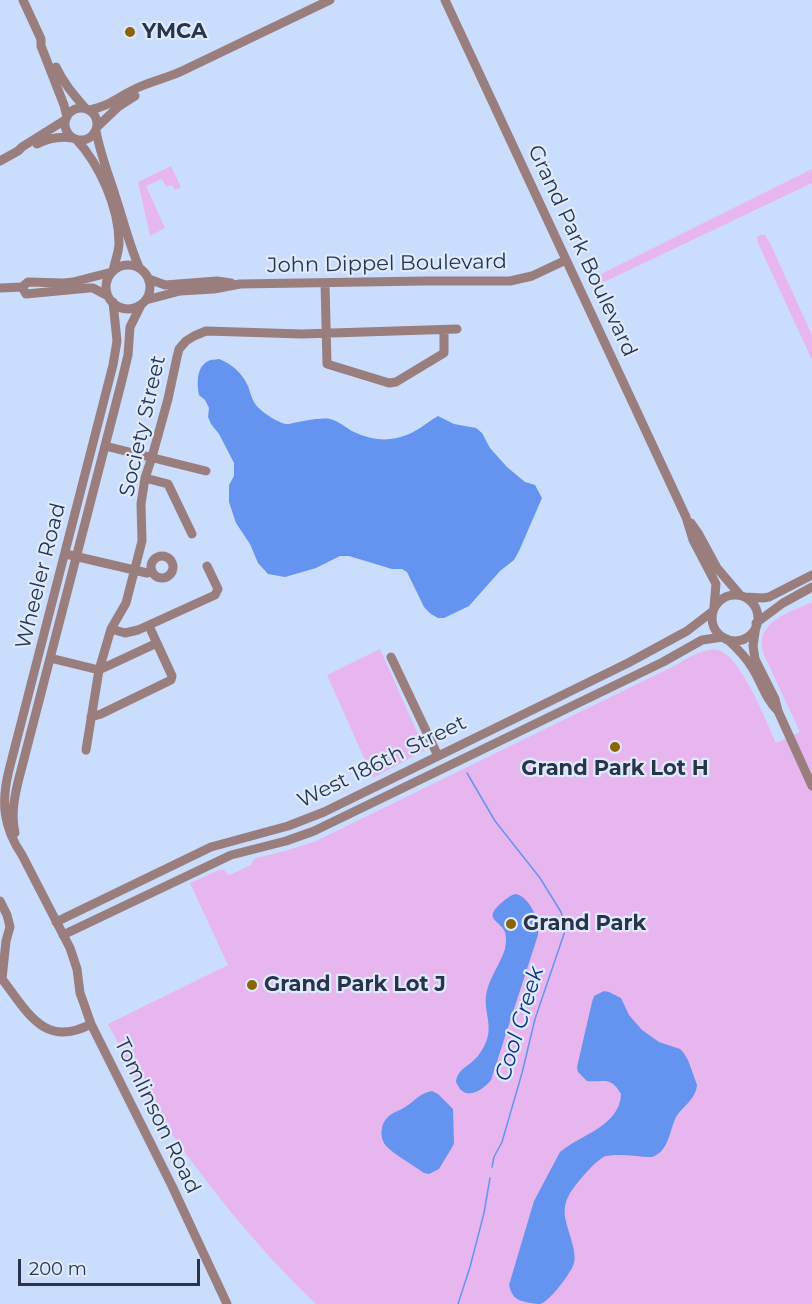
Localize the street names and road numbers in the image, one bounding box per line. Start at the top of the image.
street label: Grand Park Boulevard [522,141,642,361]
street label: John Dippel Boulevard [267,249,507,279]
street label: Society Street [115,353,171,499]
street label: Wheeler Road [11,500,71,652]
street label: West 186th Street [294,710,470,814]
street label: Tomlinson Road [108,1034,206,1198]

